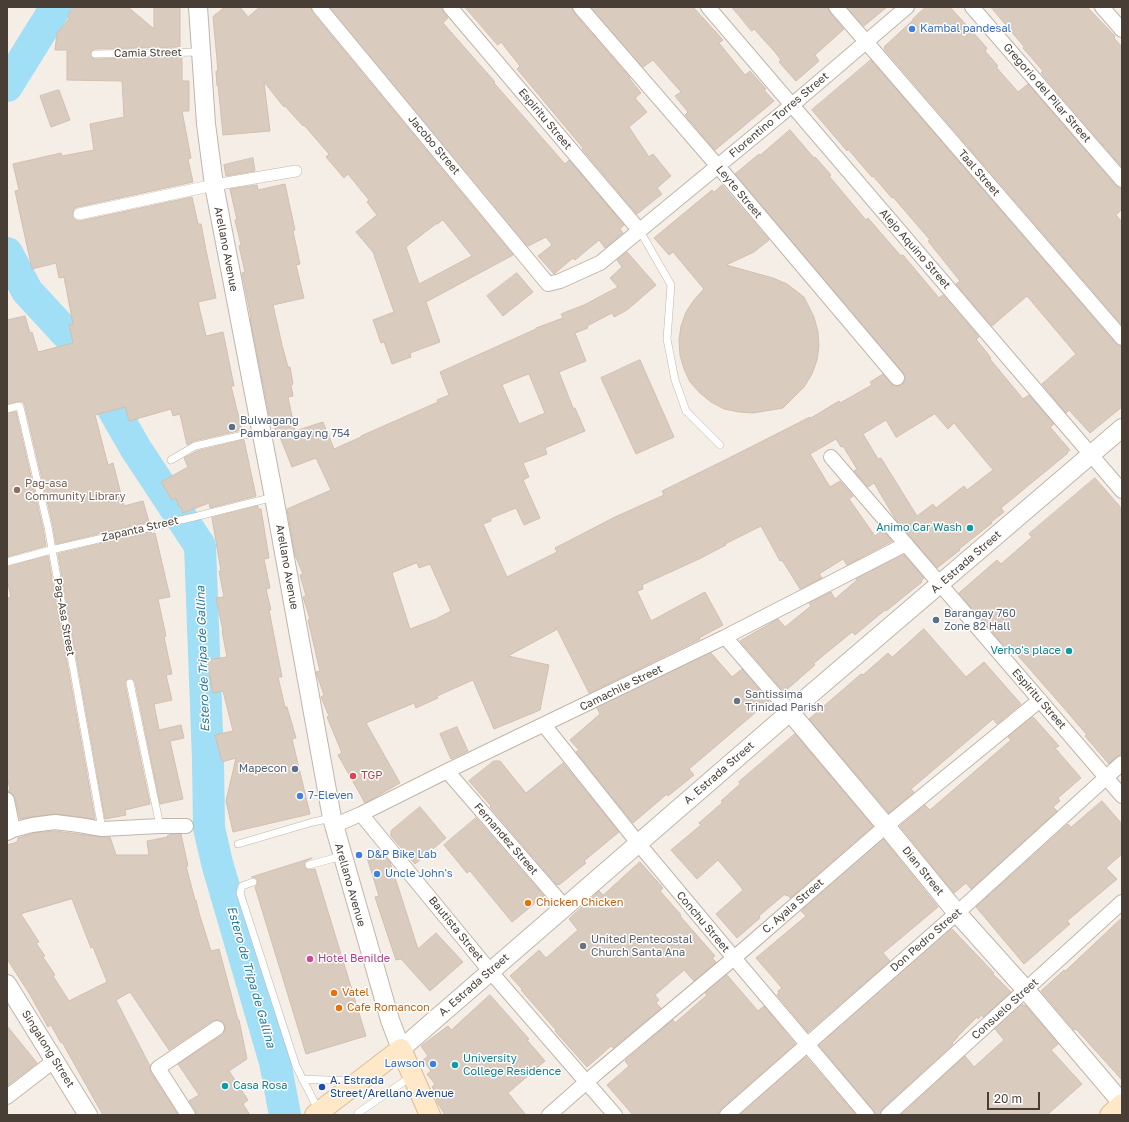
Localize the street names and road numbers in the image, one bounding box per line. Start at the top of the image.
street label: Gregorio del Pilar Street [1000,41,1094,145]
street label: Camia Street [114,46,182,60]
street label: Florentino Torres Street [727,70,831,160]
street label: Espiritu Street [516,86,574,152]
street label: Jacobo Street [405,113,463,177]
street label: Taal Street [955,147,1003,199]
street label: Leyte Street [713,163,765,221]
street label: Arellano Avenue [211,205,241,293]
street label: Alejo Aquino Street [877,206,953,292]
street label: Zapanta Street [100,514,180,544]
street label: Arellano Avenue [273,523,301,611]
street label: A. Estrada Street [928,528,1004,596]
street label: Pag-Asa Street [51,577,77,657]
street label: Camachile Street [577,662,665,714]
street label: Espiritu Street [1009,666,1069,732]
street label: A. Estrada Street [681,739,757,807]
street label: Fernandez Street [471,800,541,878]
street label: Arellano Avenue [332,842,368,928]
street label: Dian Street [899,844,947,898]
street label: C. Ayala Street [760,876,826,936]
street label: Conchu Street [674,889,732,955]
street label: Bautista Street [426,894,486,964]
street label: Don Pedro Street [888,905,964,975]
street label: A. Estrada Street [436,951,512,1019]
street label: Consuelo Street [969,976,1041,1042]
street label: Singalong Street [19,1008,77,1090]

